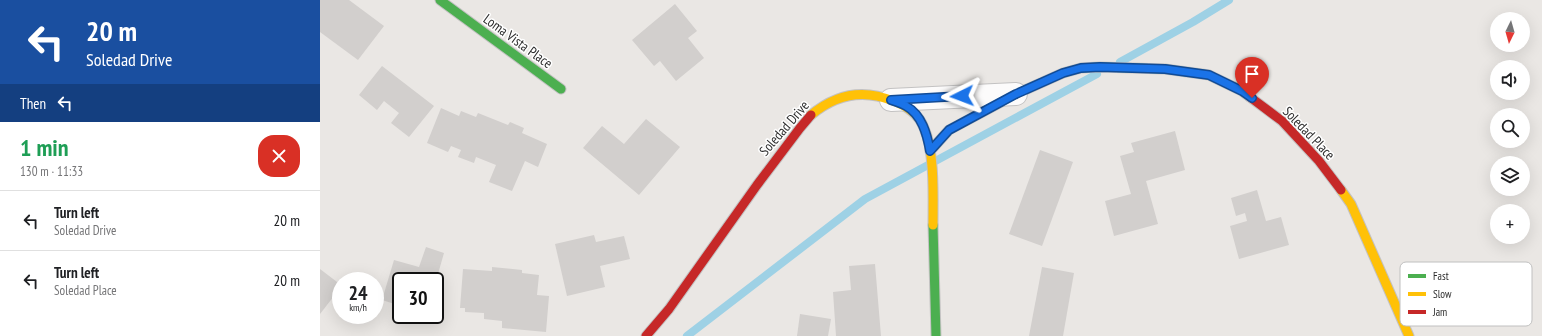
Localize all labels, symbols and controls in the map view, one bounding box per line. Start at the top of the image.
street label: Loma Vista Place [480,10,556,72]
text: 20 m [86,12,137,49]
north arrow [1490,12,1530,52]
map controls [1490,12,1530,244]
icon: left [20,16,72,68]
text: Soledad Drive [86,48,172,71]
pin [1235,57,1269,98]
button: sound [1490,60,1530,100]
icon: arrive [1241,63,1263,85]
position arrow [941,75,983,117]
icon: left [54,92,76,114]
text: Then [20,94,46,113]
street label: Soledad Drive [755,97,813,159]
street label: Soledad Place [1279,102,1339,164]
button: search [1490,108,1530,148]
text: 1 min [20,132,68,163]
button: close [258,135,300,177]
button: layers [1490,156,1530,196]
text: 130 m · 11:33 [20,163,83,180]
text: Turn left [54,203,99,222]
button: + [1490,204,1530,244]
icon: left [20,210,42,232]
text: 20 m [274,211,300,230]
text: Soledad Drive [54,222,116,239]
legend [1400,262,1532,326]
text: Turn left [54,263,99,282]
text: Fast [1433,269,1449,283]
icon: left [20,270,42,292]
text: 20 m [274,271,300,290]
speed limit sign: 30 [392,272,444,324]
text: 24 [348,280,368,306]
text: Soledad Place [54,282,117,299]
text: Slow [1433,287,1452,301]
text: km/h [349,301,367,314]
text: Jam [1432,305,1447,319]

